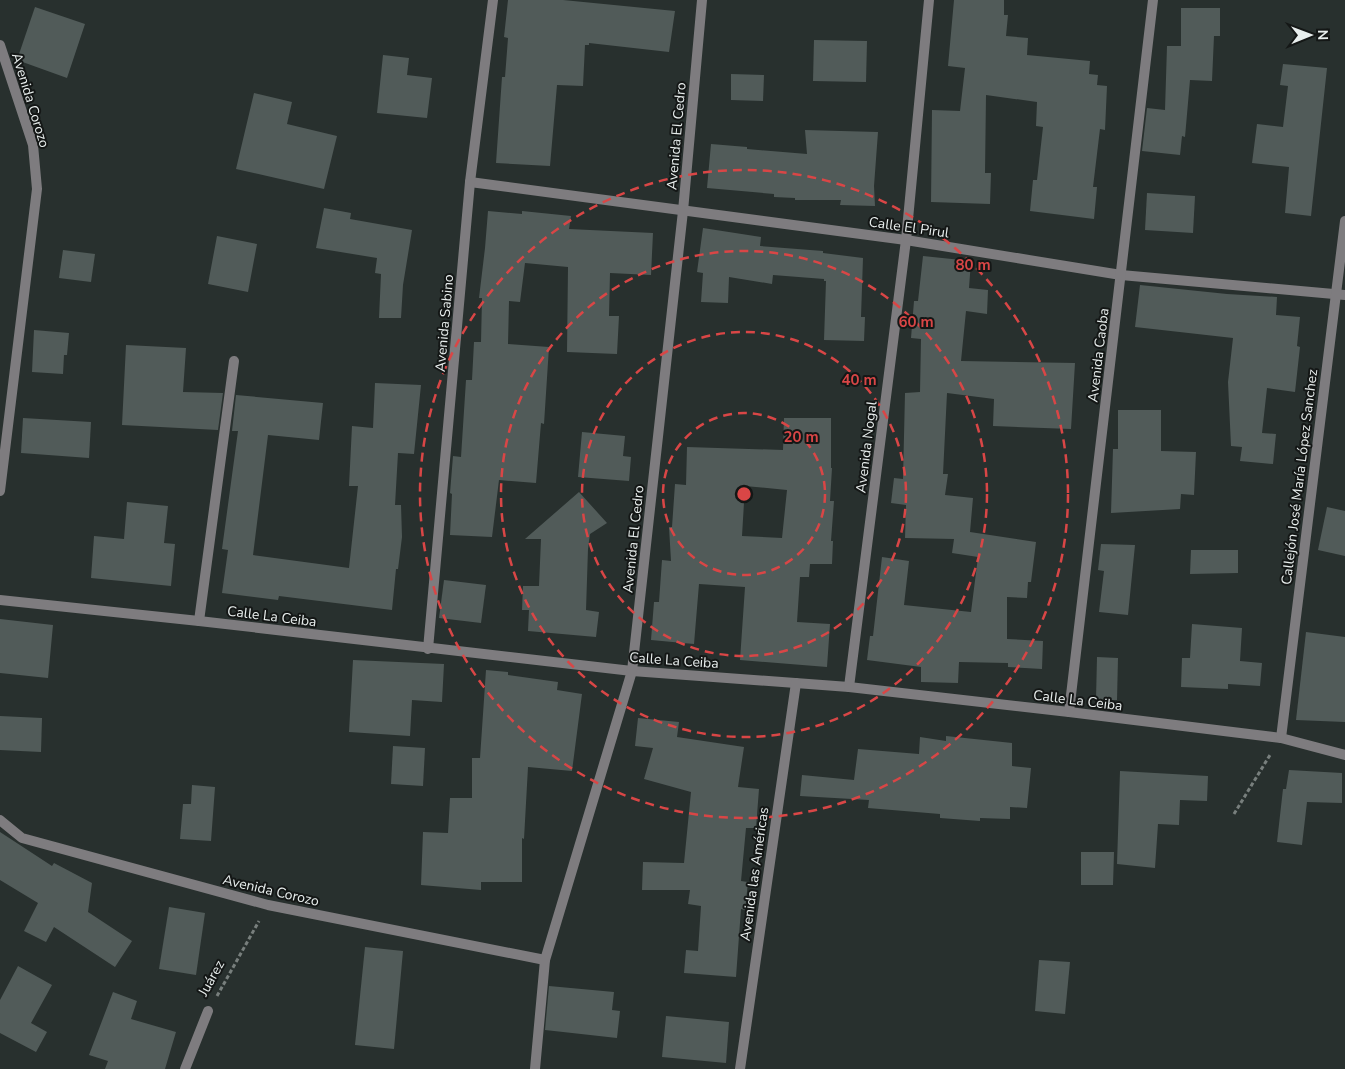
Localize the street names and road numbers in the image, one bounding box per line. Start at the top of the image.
street label: Avenida Corozo [7,50,54,150]
street label: Avenida El Cedro [662,81,691,191]
street label: Calle El Pirul [868,212,951,243]
street label: Avenida Sabino [431,273,458,373]
street label: Avenida Caoba [1083,307,1114,403]
street label: Callejón José María López Sanchez [1277,368,1322,586]
street label: Avenida Nogal [851,399,882,494]
street label: Avenida El Cedro [618,484,649,594]
street label: Calle La Ceiba [226,602,318,631]
street label: Calle La Ceiba [629,648,719,673]
street label: Calle La Ceiba [1032,686,1124,715]
street label: Avenida las Américas [736,806,773,942]
street label: Avenida Corozo [221,870,321,911]
street label: Juárez [193,956,229,1001]

